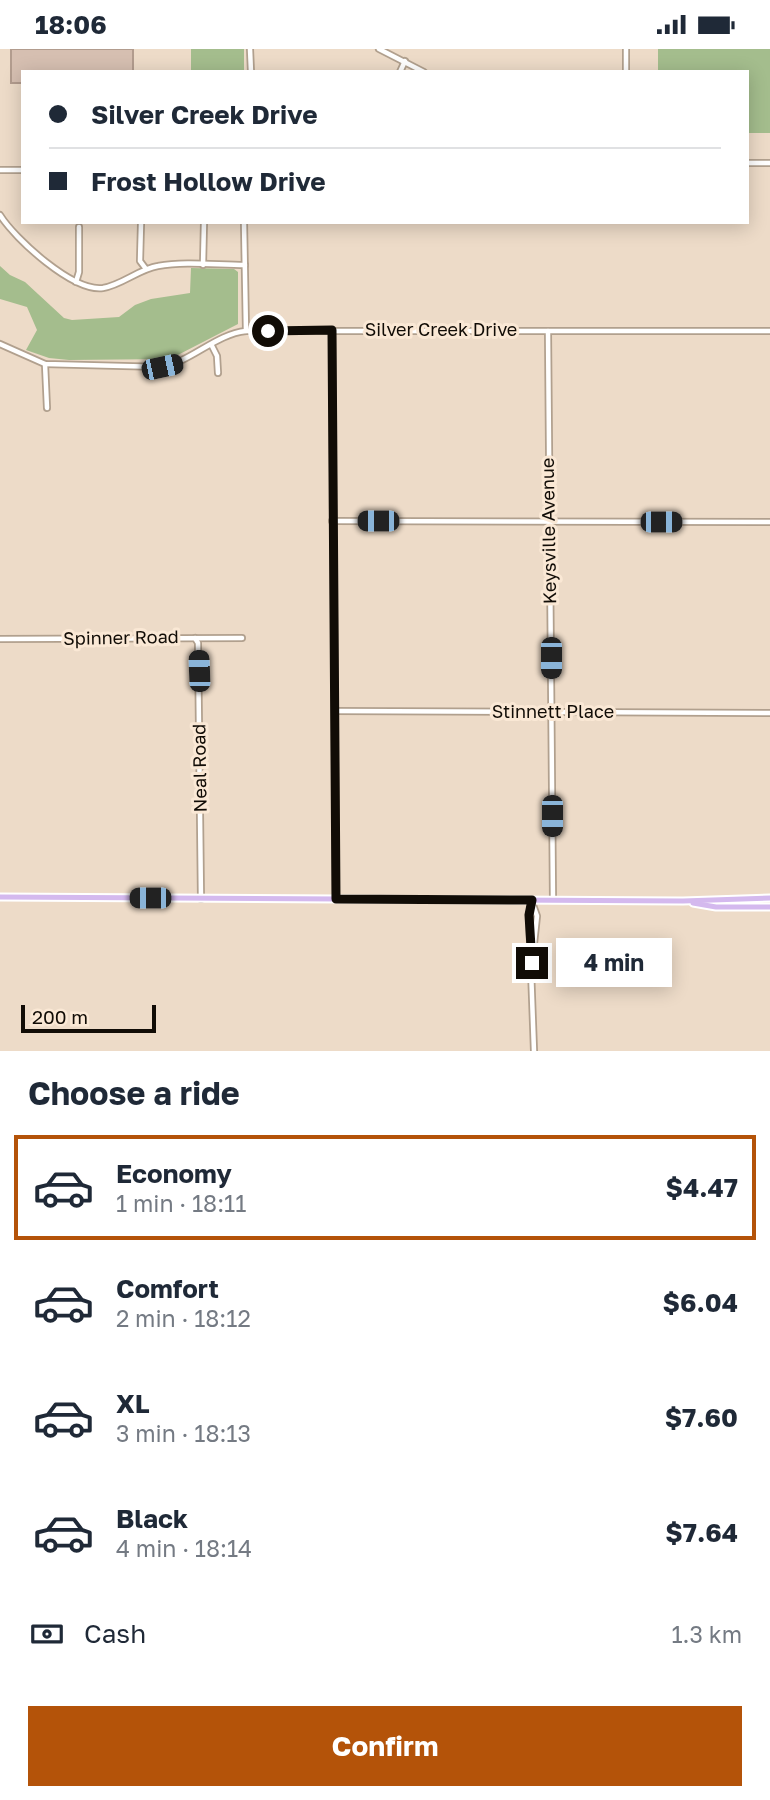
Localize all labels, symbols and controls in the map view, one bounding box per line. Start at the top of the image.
text: 18:06 [35,9,107,40]
text: Silver Creek Drive [91,99,318,130]
text: Frost Hollow Drive [91,166,326,197]
route start [252,315,284,347]
street label: Silver Creek Drive [365,318,517,340]
car [140,352,185,382]
street label: Keysville Avenue [536,458,560,604]
car [358,511,400,532]
car [641,512,683,533]
street label: Spinner Road [63,625,179,649]
car [541,637,562,679]
car [188,650,211,692]
street label: Stinnett Place [492,700,614,722]
street label: Neal Road [187,724,211,813]
car [542,795,563,837]
car [130,888,172,909]
callout: 4 min [556,939,672,988]
route end [516,947,548,979]
text: 4 min [584,948,644,976]
scale bar [21,1002,156,1034]
text: 200 m [32,1005,88,1028]
text: Choose a ride [28,1074,240,1112]
icon: car [32,1156,95,1219]
text: Economy [116,1158,232,1189]
text: $4.47 [666,1172,738,1203]
text: 1 min · 18:11 [116,1189,246,1217]
icon: car [32,1271,95,1334]
text: Comfort [116,1273,219,1304]
text: $6.04 [663,1287,738,1318]
text: 2 min · 18:12 [116,1304,251,1332]
icon: car [32,1386,95,1449]
text: XL [116,1388,150,1419]
text: $7.60 [665,1402,738,1433]
text: 3 min · 18:13 [116,1419,251,1447]
icon: car [32,1501,95,1564]
text: Black [116,1503,188,1534]
text: $7.64 [665,1517,738,1548]
text: 4 min · 18:14 [116,1534,252,1562]
icon: cash [28,1615,66,1653]
text: Cash [84,1618,146,1649]
text: 1.3 km [671,1620,742,1648]
button: Confirm [28,1706,742,1786]

